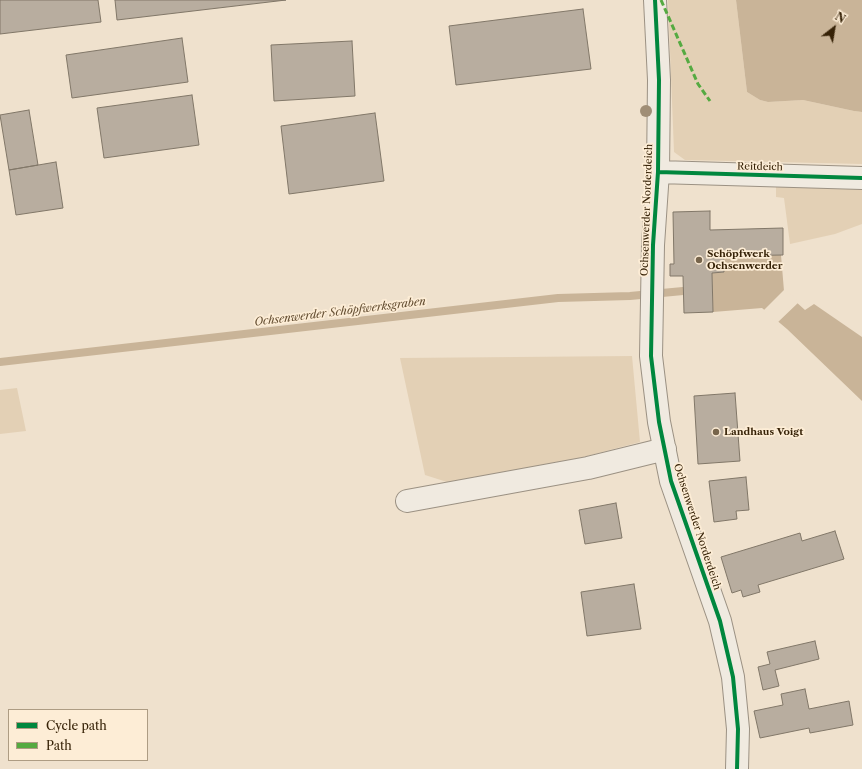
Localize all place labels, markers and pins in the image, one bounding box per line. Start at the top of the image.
place label: Schöpfwerk Ochsenwerder [707,248,783,272]
marker: Schöpfwerk Ochsenwerder [694,255,704,265]
place label: Landhaus Voigt [724,426,803,438]
marker: Landhaus Voigt [711,427,721,437]

